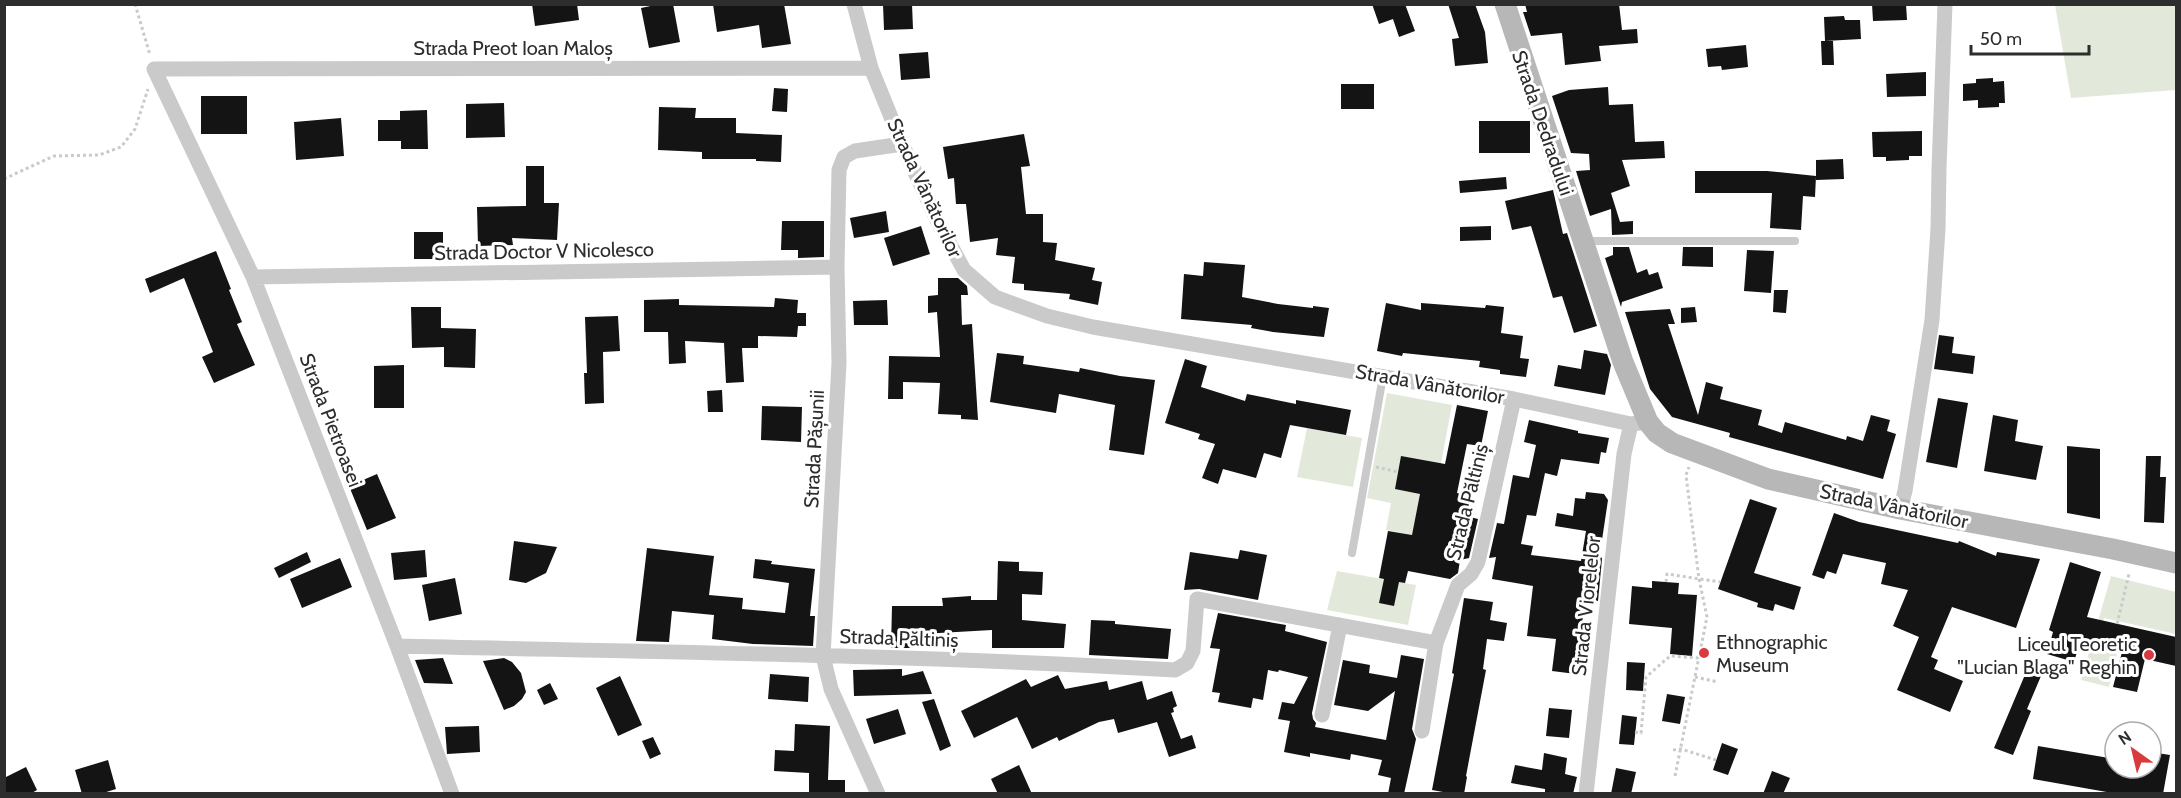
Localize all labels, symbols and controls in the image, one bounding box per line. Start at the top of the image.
scale bar [1971,18,2090,56]
text: 50 m [1980,28,2022,50]
street label: Strada Preot Ioan Maloș [413,36,613,61]
street label: Strada Dedradului [1507,47,1579,199]
street label: Strada Vânătorilor [882,115,968,262]
street label: Strada Doctor V Nicolesco [434,237,654,265]
street label: Strada Pietroasei [295,350,367,490]
street label: Strada Vânătorilor [1354,359,1507,409]
street label: Strada Pășunii [799,389,830,509]
street label: Strada Păltiniș [1441,441,1494,563]
street label: Strada Vânătorilor [1818,479,1971,534]
street label: Strada Viorelelor [1567,534,1605,677]
street label: Strada Păltiniș [839,624,959,653]
place label: Ethnographic Museum [1716,630,1828,677]
place label: Liceul Teoretic "Lucian Blaga" Reghin [1957,632,2137,679]
marker: Ethnographic Museum [1697,646,1711,660]
marker: Liceul Teoretic "Lucian Blaga" Reghin [2142,648,2156,662]
north arrow [2103,720,2163,780]
text: N [2115,727,2135,749]

